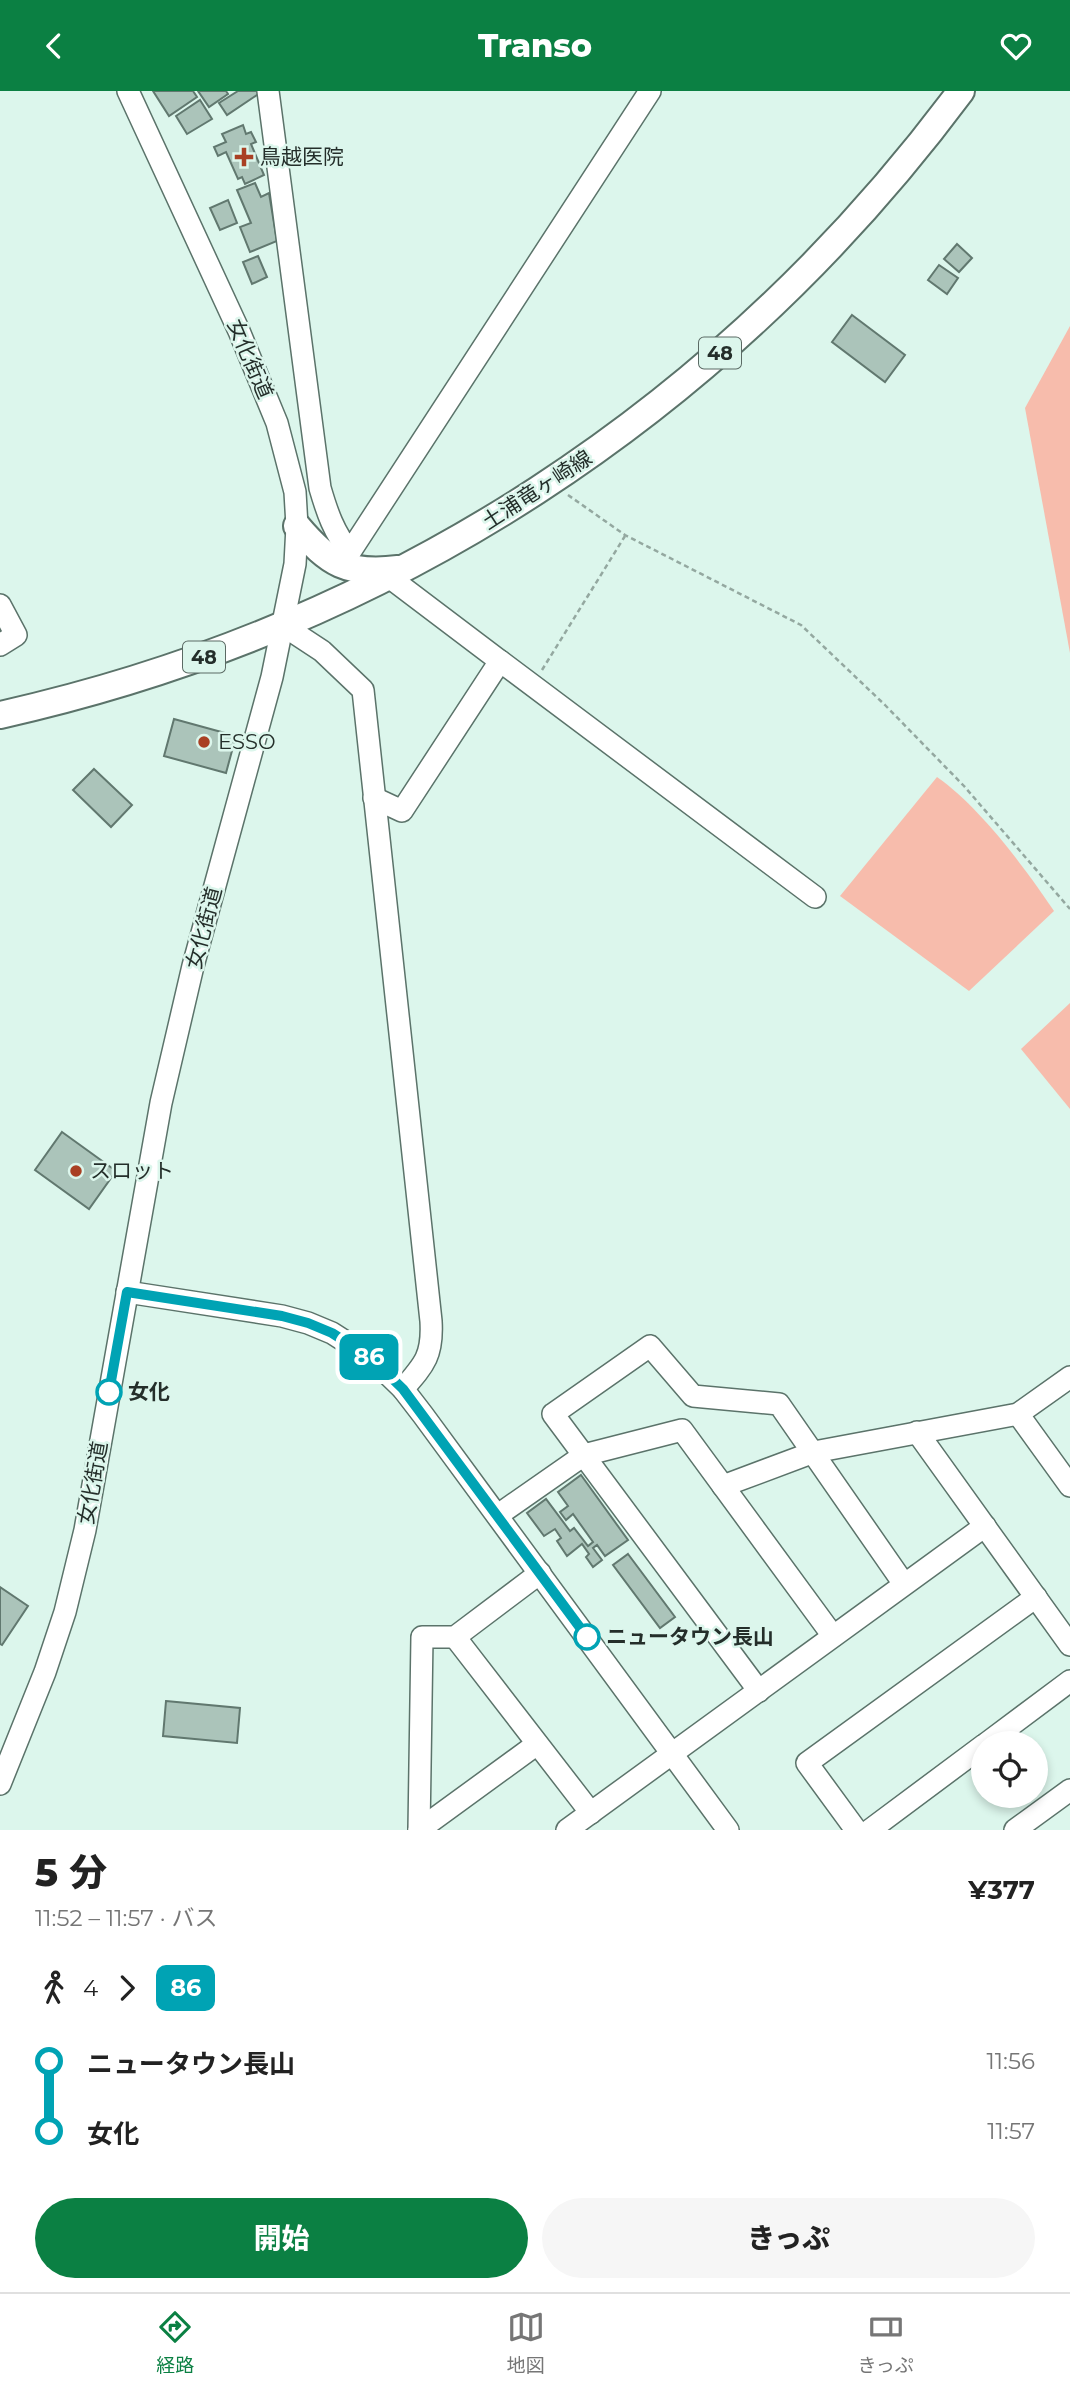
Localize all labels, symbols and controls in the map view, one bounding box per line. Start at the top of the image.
text: Transo [478,26,592,65]
icon: back [35,27,73,65]
icon: heart [997,27,1035,65]
place label: 鳥越医院 [260,144,344,169]
marker: 鳥越医院 [234,147,254,167]
street label: 女化街道 [223,315,278,402]
road number: 48 [699,337,741,369]
street label: 土浦竜ヶ崎線 [477,445,596,534]
road number: 48 [183,642,225,673]
place label: ESSO [218,729,276,754]
marker: ESSO [196,734,212,750]
street label: 女化街道 [181,884,226,972]
place label: スロット [90,1158,174,1183]
marker: スロット [68,1163,84,1179]
line badge: 86 [338,1334,400,1380]
text: 86 [353,1342,385,1371]
marker: 女化 [96,1379,122,1405]
place label: 女化 [128,1379,170,1404]
street label: 女化街道 [73,1439,112,1526]
marker: ニュータウン長山 [574,1624,600,1650]
place label: ニュータウン長山 [606,1624,774,1649]
map controls [971,1731,1048,1808]
button: locate [971,1731,1048,1808]
text: 5 分 [35,1849,107,1896]
text: ¥377 [968,1874,1035,1906]
text: 11:52 – 11:57 · バス [35,1904,218,1932]
icon: walk [35,1969,73,2007]
icon: forward [108,1969,146,2007]
text: 86 [170,1973,201,2002]
text: 4 [83,1974,98,2002]
text: 11:56 [986,2047,1035,2075]
text: ニュータウン長山 [87,2048,295,2080]
text: 11:57 [987,2117,1035,2145]
text: 女化 [87,2118,139,2150]
button: 開始 [35,2198,528,2278]
button: きっぷ [542,2198,1035,2278]
tab: 経路 [156,2308,194,2377]
tab: 地図 [507,2308,545,2377]
tab: きっぷ [857,2308,914,2377]

